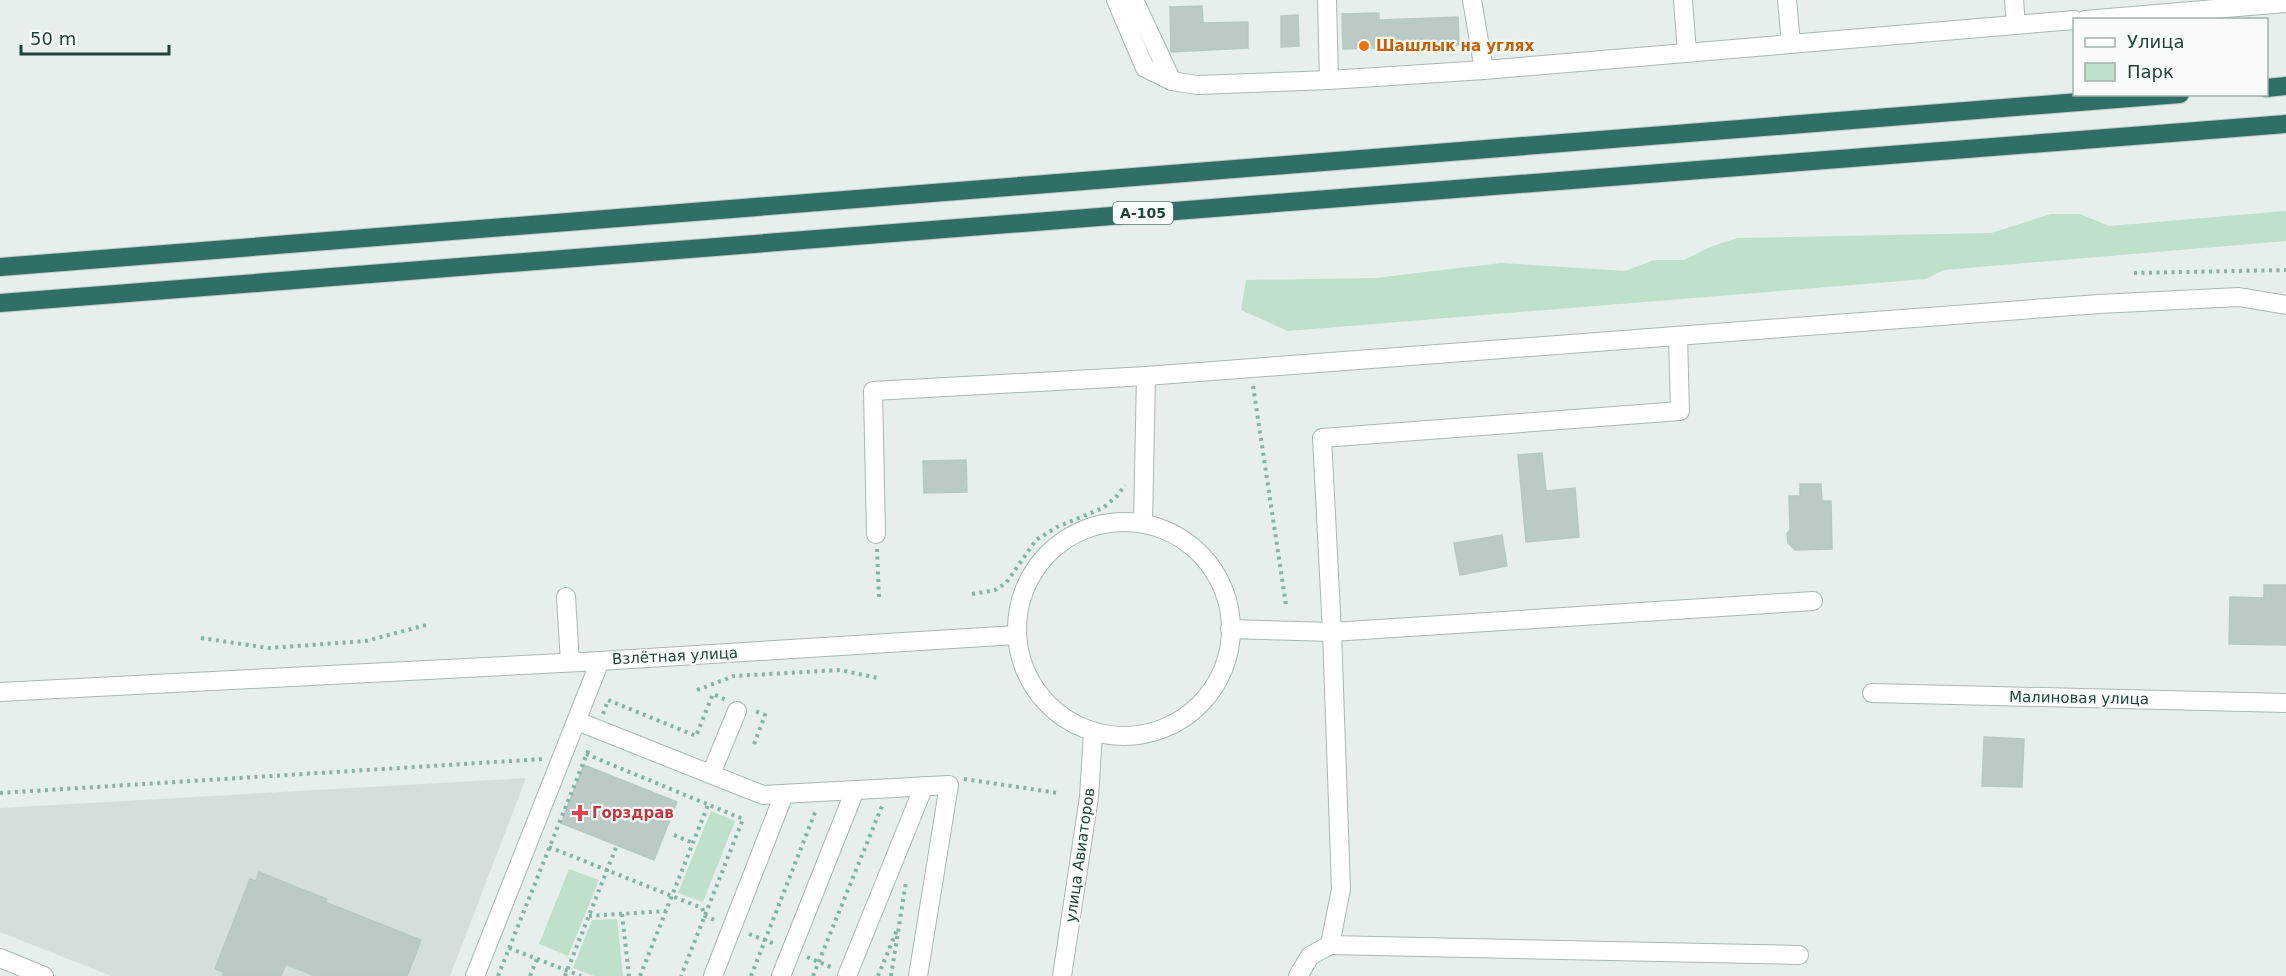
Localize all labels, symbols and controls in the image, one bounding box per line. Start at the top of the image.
scale bar [21,18,170,56]
legend [2073,18,2268,96]
text: 50 m [30,28,76,49]
text: Улица [2127,31,2184,52]
place label: Шашлык на углях [1376,37,1534,55]
marker: Шашлык на углях [1357,39,1371,53]
text: Парк [2127,61,2174,82]
road number: А-105 [1113,202,1173,224]
street label: Взлётная улица [611,644,739,668]
street label: Малиновая улица [2009,688,2149,708]
street label: улица Авиаторов [1062,786,1098,924]
place label: Горздрав [592,804,674,822]
marker: Горздрав [573,806,587,820]

